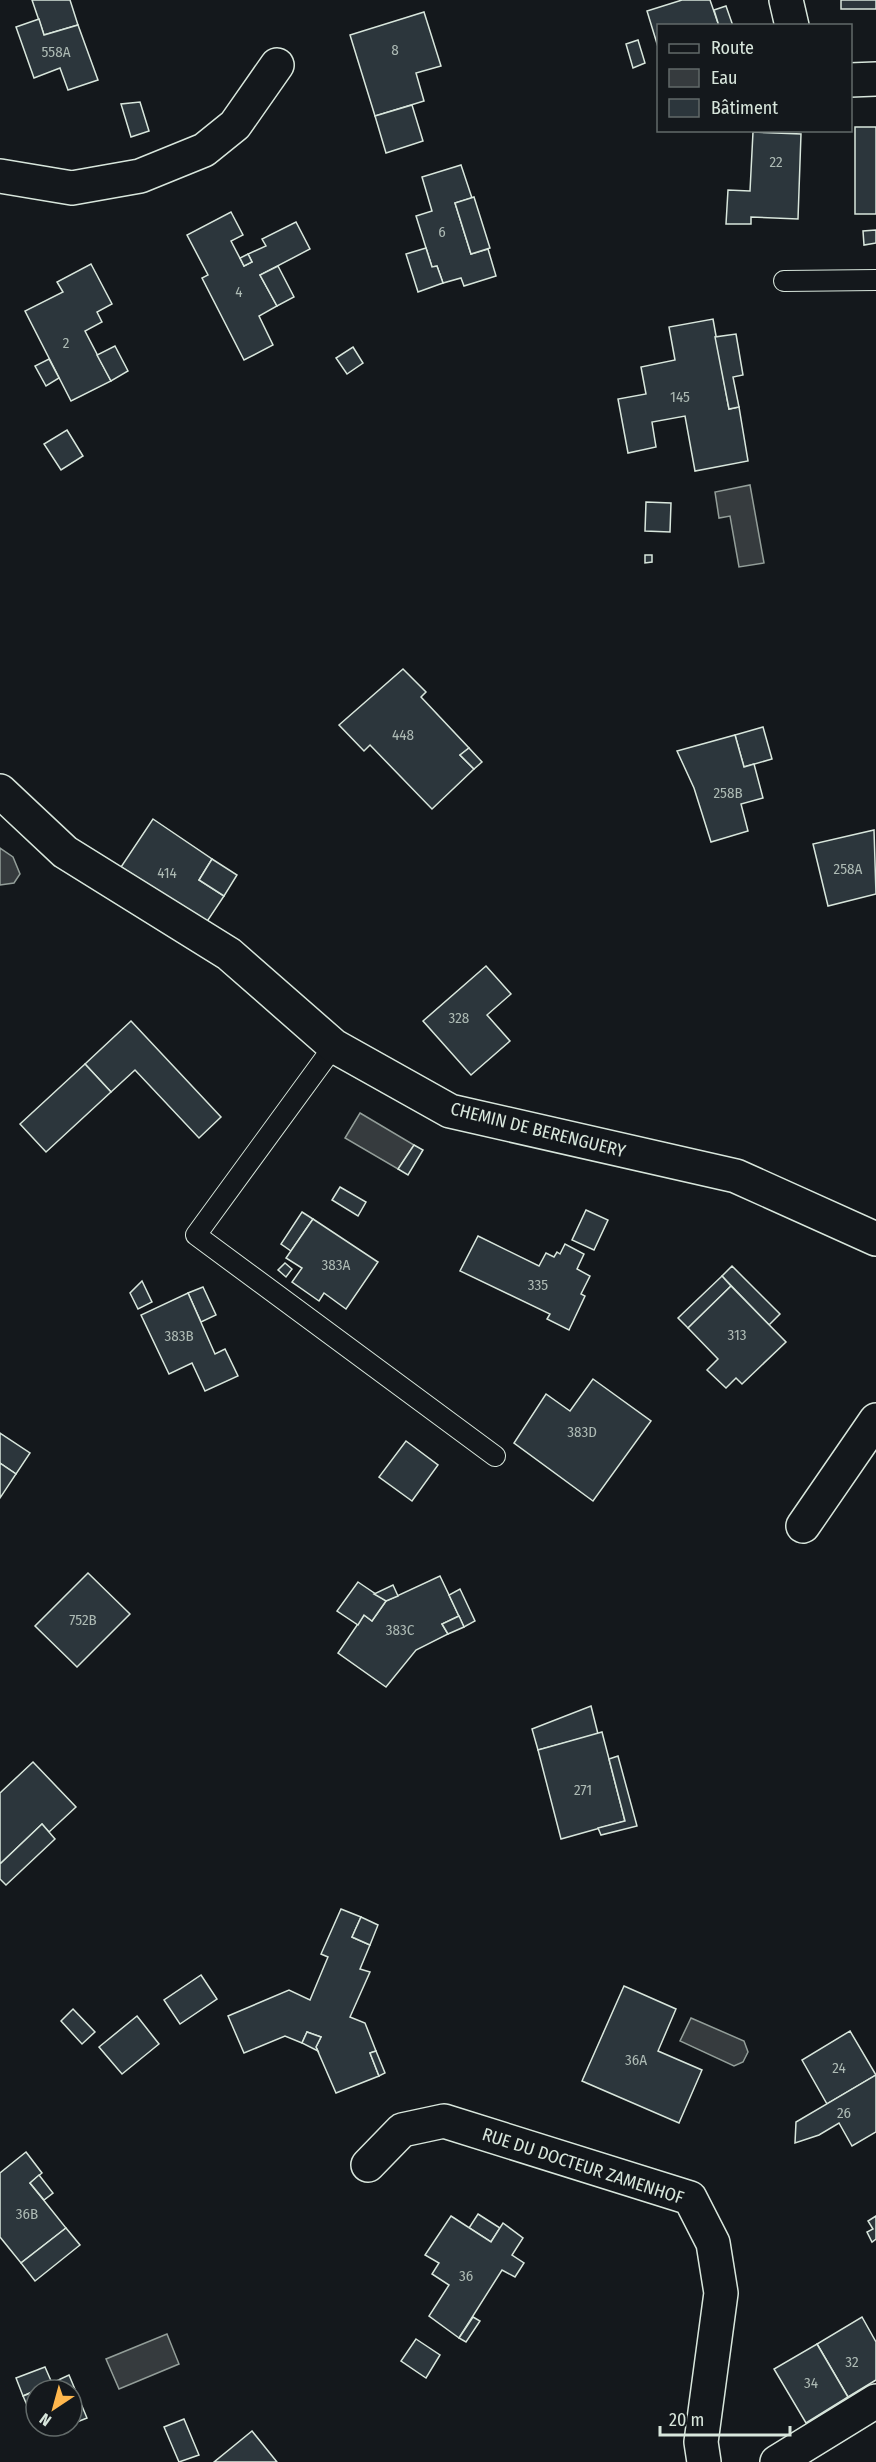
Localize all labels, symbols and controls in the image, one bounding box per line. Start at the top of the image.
legend [657,24,852,132]
text: Route [711,37,754,59]
house number: 8 [391,41,399,59]
house number: 558A [41,43,71,61]
text: Eau [711,67,737,89]
text: Bâtiment [711,97,778,119]
house number: 22 [769,153,783,171]
house number: 6 [438,223,446,241]
house number: 4 [235,283,243,301]
house number: 2 [63,334,70,352]
house number: 145 [670,388,690,406]
house number: 448 [392,726,414,744]
house number: 258B [713,784,743,802]
house number: 258A [834,860,863,878]
house number: 414 [157,864,177,882]
house number: 328 [449,1009,469,1027]
street label: CHEMIN DE BERENGUERY [448,1098,628,1162]
house number: 383A [322,1256,351,1274]
house number: 335 [528,1276,548,1294]
house number: 313 [727,1326,747,1344]
house number: 383B [164,1327,194,1345]
house number: 383D [567,1423,597,1441]
house number: 752B [69,1611,97,1629]
house number: 383C [386,1621,415,1639]
house number: 271 [574,1781,592,1799]
house number: 36A [625,2051,647,2069]
house number: 24 [832,2059,846,2077]
house number: 26 [837,2104,851,2122]
street label: RUE DU DOCTEUR ZAMENHOF [479,2123,687,2209]
house number: 36B [16,2205,38,2223]
house number: 36 [459,2267,473,2285]
house number: 32 [845,2353,859,2371]
house number: 34 [804,2374,818,2392]
north arrow [24,2378,84,2438]
scale bar [660,2399,790,2437]
text: N [36,2409,55,2430]
text: 20 m [669,2409,704,2431]

